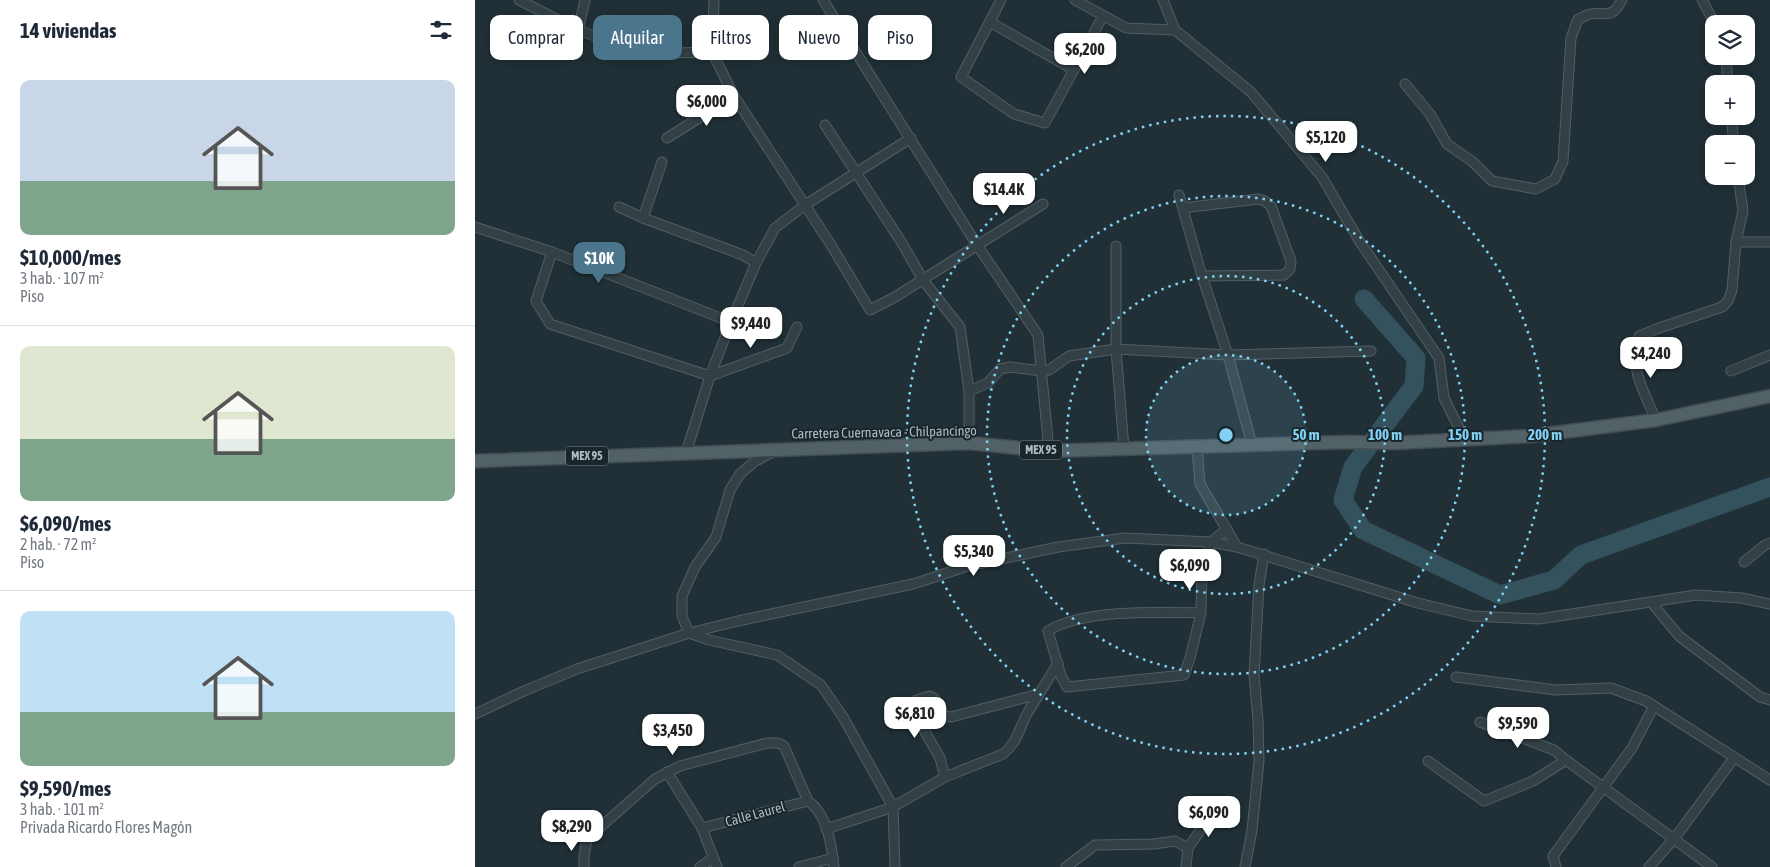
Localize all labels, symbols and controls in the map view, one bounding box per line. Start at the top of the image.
chip: Comprar [490,15,583,60]
chip: Alquilar [593,15,682,60]
chip: Filtros [692,15,769,60]
chip: Nuevo [779,15,858,60]
chip: Piso [868,15,932,60]
map controls [1705,15,1755,185]
button: layers [1705,15,1755,65]
icon: filters [427,16,455,44]
text: 14 viviendas [20,18,116,42]
pin: $6,200 [1044,32,1126,75]
text: $6,200 [1065,40,1105,58]
button: + [1705,75,1755,125]
pin: $6,000 [666,84,748,127]
text: $6,000 [687,92,727,110]
icon: home [193,113,283,203]
pin: $5,120 [1285,120,1367,163]
text: $5,120 [1306,128,1346,146]
button: − [1705,135,1755,185]
pin: $14.4K [963,172,1045,215]
text: $14.4K [984,180,1024,198]
pin: $10K [569,242,629,284]
text: $10,000/mes [20,245,121,269]
text: $10K [584,249,614,267]
text: 3 hab. · 107 m² [20,269,104,287]
text: Piso [20,287,44,305]
pin: $9,440 [710,306,792,349]
text: $9,440 [731,314,771,332]
pin: $4,240 [1610,336,1692,379]
text: $4,240 [1631,344,1671,362]
icon: home [193,378,283,468]
street label: Carretera Cuernavaca - Chilpancingo [791,422,977,442]
centre of rings [1217,426,1235,444]
text: 50 m [1293,426,1320,443]
text: 100 m [1368,426,1402,443]
text: 150 m [1448,426,1482,443]
text: 200 m [1528,426,1562,443]
road number: MEX 95 [1020,440,1062,460]
road number: MEX 95 [566,446,608,466]
text: $6,090/mes [20,511,111,535]
pin: $5,340 [933,534,1015,577]
text: 2 hab. · 72 m² [20,535,96,553]
text: $5,340 [954,542,994,560]
pin: $6,090 [1149,548,1231,591]
text: Piso [20,553,44,571]
text: $6,090 [1170,556,1210,574]
icon: home [193,643,283,733]
pin: $6,810 [874,696,956,739]
text: $6,810 [895,704,935,722]
pin: $9,590 [1477,706,1559,749]
pin: $3,450 [632,714,714,756]
text: $9,590 [1498,714,1538,732]
text: $3,450 [653,721,693,739]
text: $9,590/mes [20,776,111,800]
pin: $6,090 [1168,796,1250,838]
street label: Calle Laurel [723,798,787,830]
text: 3 hab. · 101 m² [20,800,104,818]
text: $6,090 [1189,803,1229,821]
pin: $8,290 [531,810,613,852]
text: $8,290 [552,817,592,835]
text: Privada Ricardo Flores Magón [20,818,192,836]

